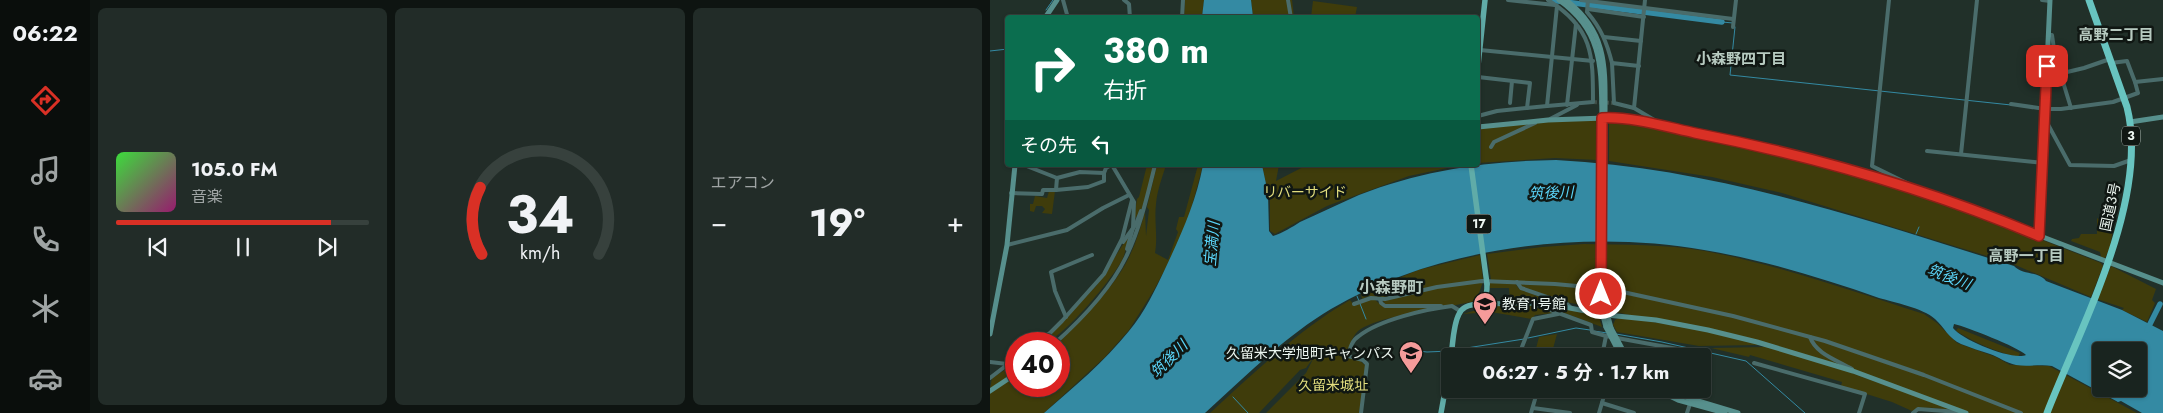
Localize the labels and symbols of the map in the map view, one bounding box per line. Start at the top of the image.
district label: 高野二丁目 [2078,24,2154,46]
pin [2026,45,2068,87]
district label: 小森野四丁目 [1696,48,1786,70]
road number: 3 [2122,126,2140,146]
water label: 筑後川 [1528,181,1576,205]
street label: 国道3号 [2095,181,2125,233]
park label: リバーサイド [1263,182,1347,202]
road number: 17 [1466,214,1492,233]
water label: 宝満川 [1199,219,1225,267]
district label: 高野一丁目 [1988,245,2064,267]
water label: 筑後川 [1924,259,1976,296]
position arrow [1574,267,1626,319]
district label: 小森野町 [1359,276,1423,299]
school or university icon: 教育１号館 [1472,291,1498,325]
place label: 教育１号館 [1502,294,1566,314]
speed limit sign: 40 [1005,332,1070,397]
water label: 筑後川 [1145,334,1194,383]
school or university icon: 久留米大学旭町キャンパス [1398,340,1424,374]
place label: 久留米大学旭町キャンパス [1226,343,1394,363]
park label: 久留米城址 [1298,375,1368,395]

